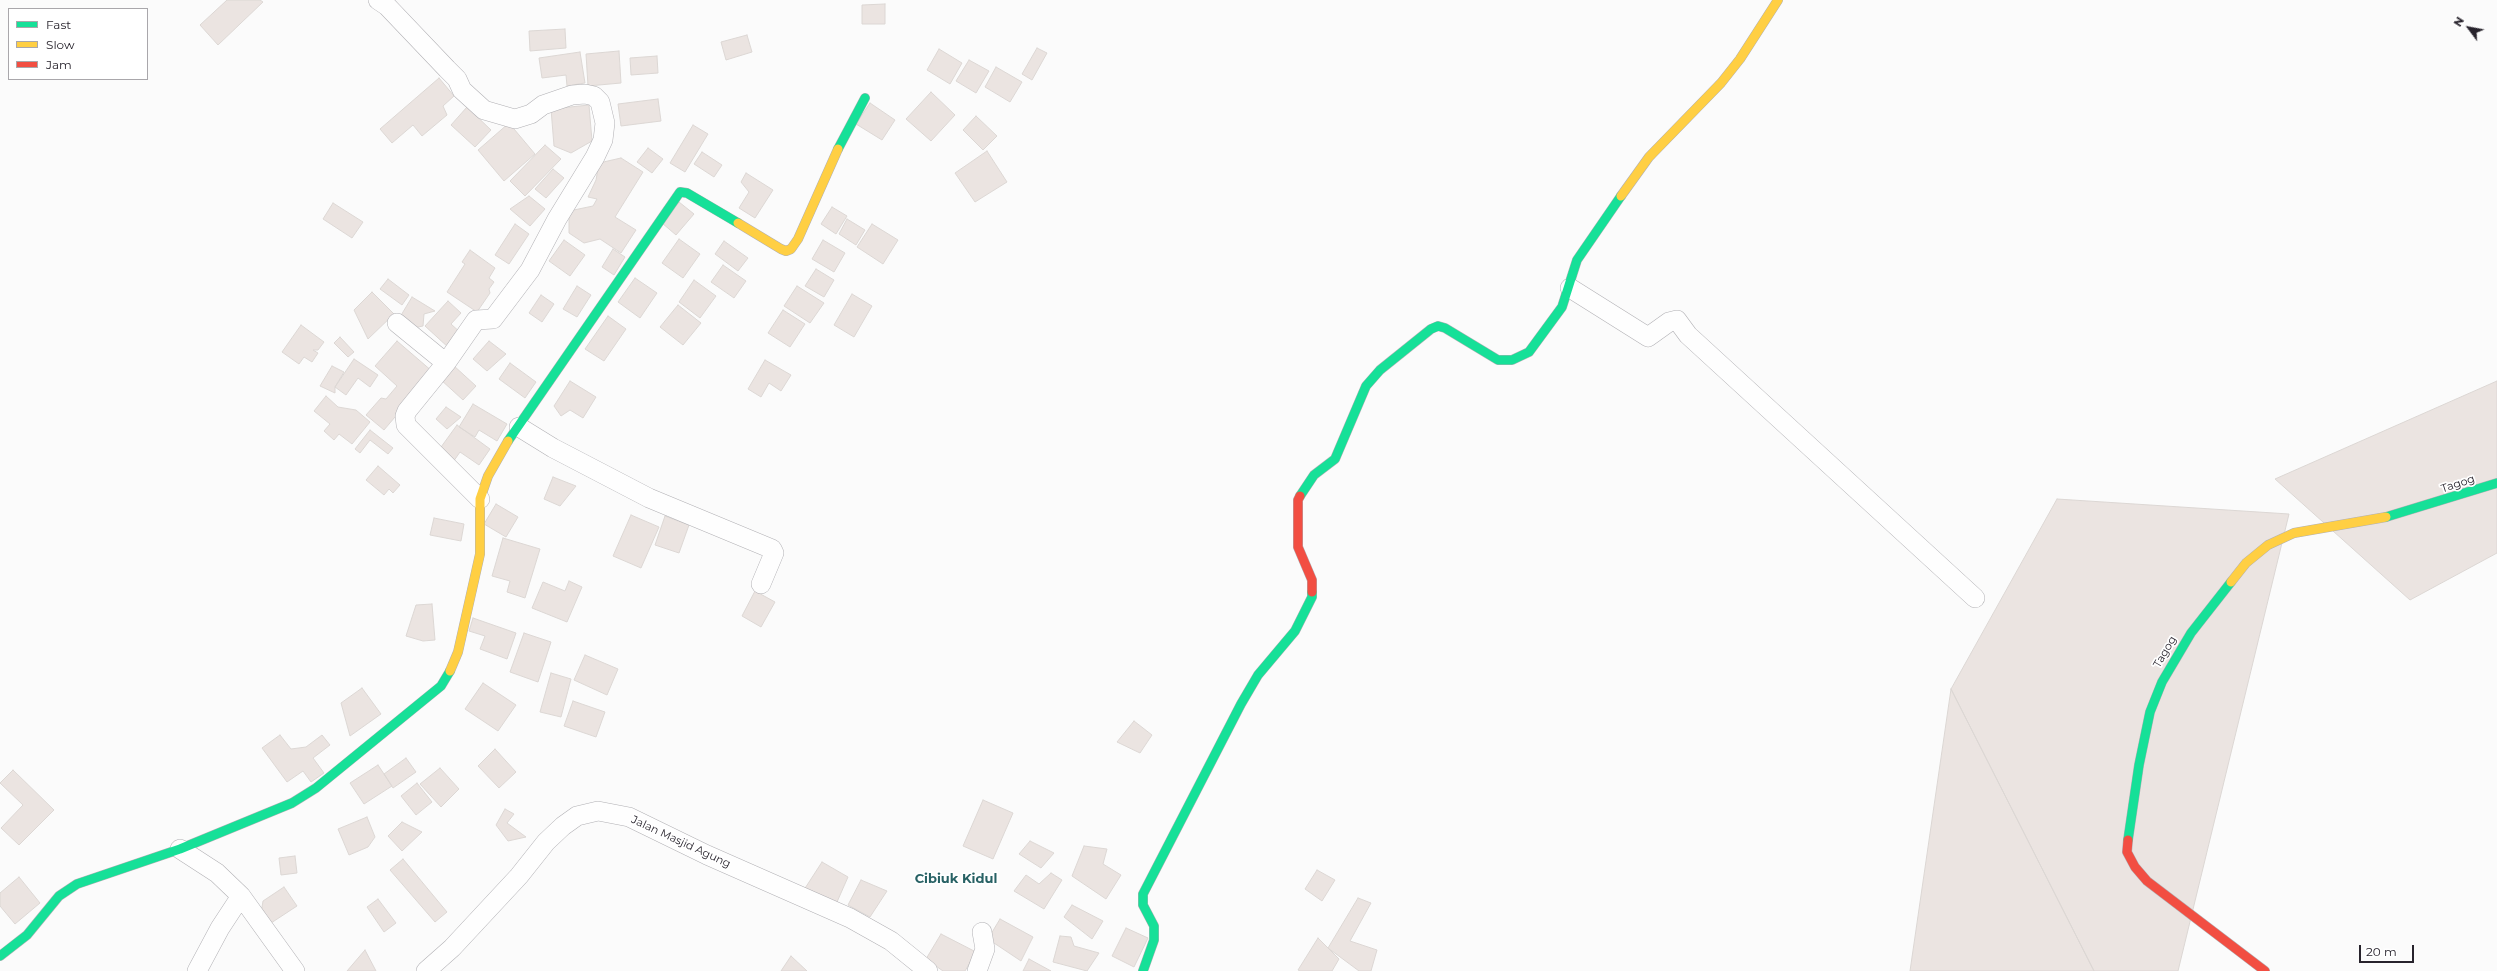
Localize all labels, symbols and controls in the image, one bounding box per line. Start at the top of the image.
legend [8,8,148,80]
north arrow [2449,8,2489,48]
text: N [2451,14,2467,29]
text: Fast [46,17,71,32]
text: Slow [46,37,75,52]
text: Jam [46,57,72,72]
street label: Tagog [2440,472,2476,496]
street label: Tagog [2151,634,2179,670]
street label: Jalan Masjid Agung [629,813,733,871]
district label: Cibiuk Kidul [915,871,997,887]
scale bar [2361,937,2416,963]
text: 20 m [2366,944,2397,959]

